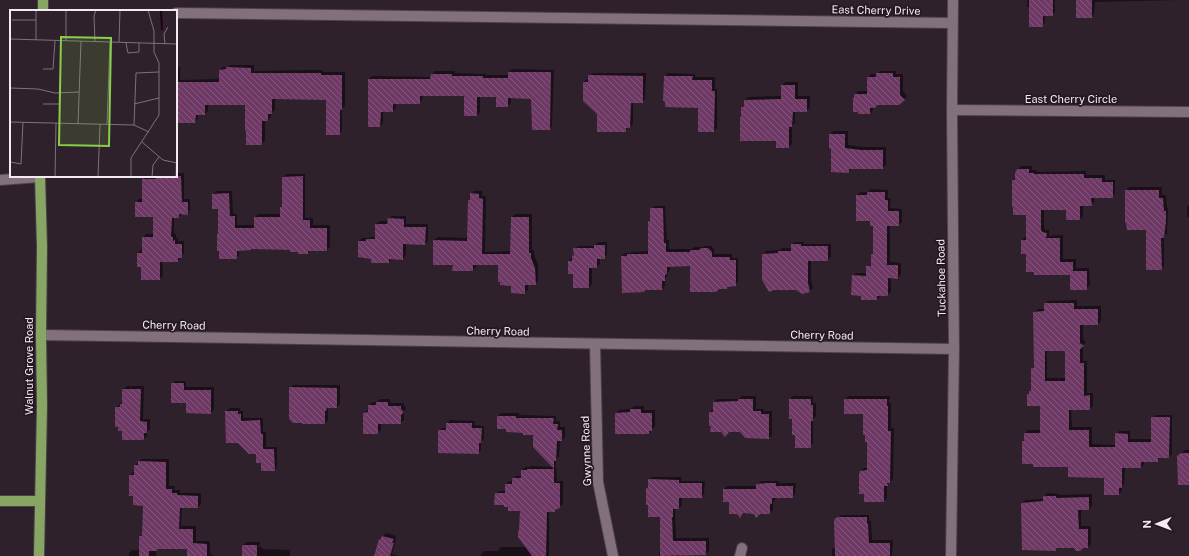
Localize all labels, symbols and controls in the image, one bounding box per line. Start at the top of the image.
street label: East Cherry Drive [831,3,921,17]
inset map [10,10,177,177]
street label: East Cherry Circle [1025,93,1117,105]
street label: Tuckahoe Road [934,239,948,317]
street label: Walnut Grove Road [23,317,35,415]
street label: Cherry Road [142,318,206,332]
street label: Cherry Road [466,324,530,338]
street label: Cherry Road [790,328,854,342]
street label: Gwynne Road [579,416,593,486]
north arrow [1137,504,1177,544]
text: N [1141,520,1153,529]

